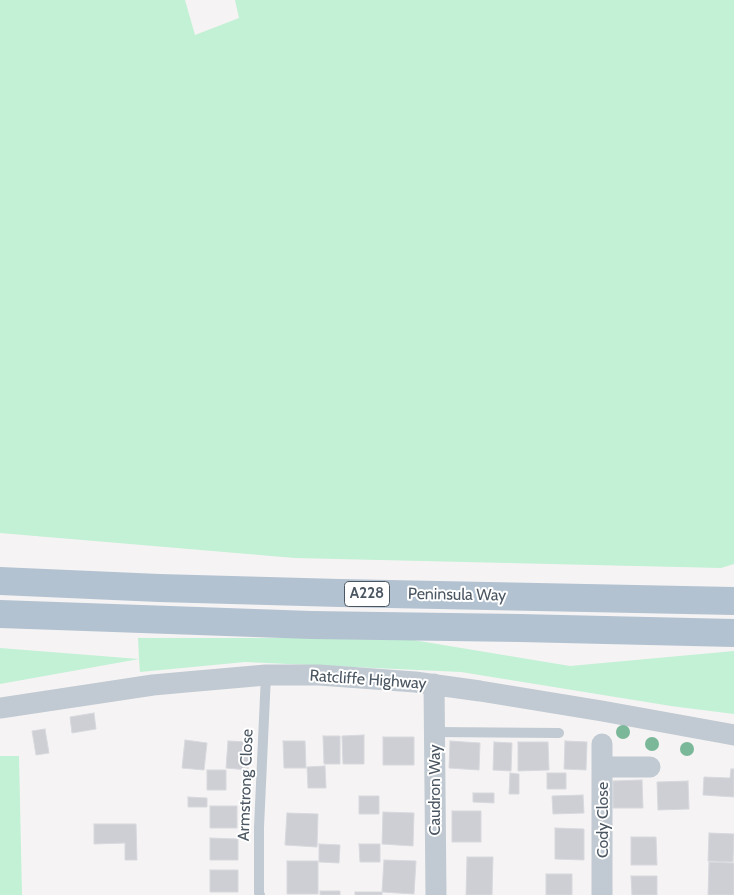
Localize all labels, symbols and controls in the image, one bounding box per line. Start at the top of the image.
road number: A228 [344,582,390,606]
street label: Peninsula Way [408,585,506,605]
street label: Ratcliffe Highway [309,666,427,694]
street label: Armstrong Close [234,729,258,841]
street label: Caudron Way [425,745,445,835]
street label: Cody Close [593,782,613,858]

